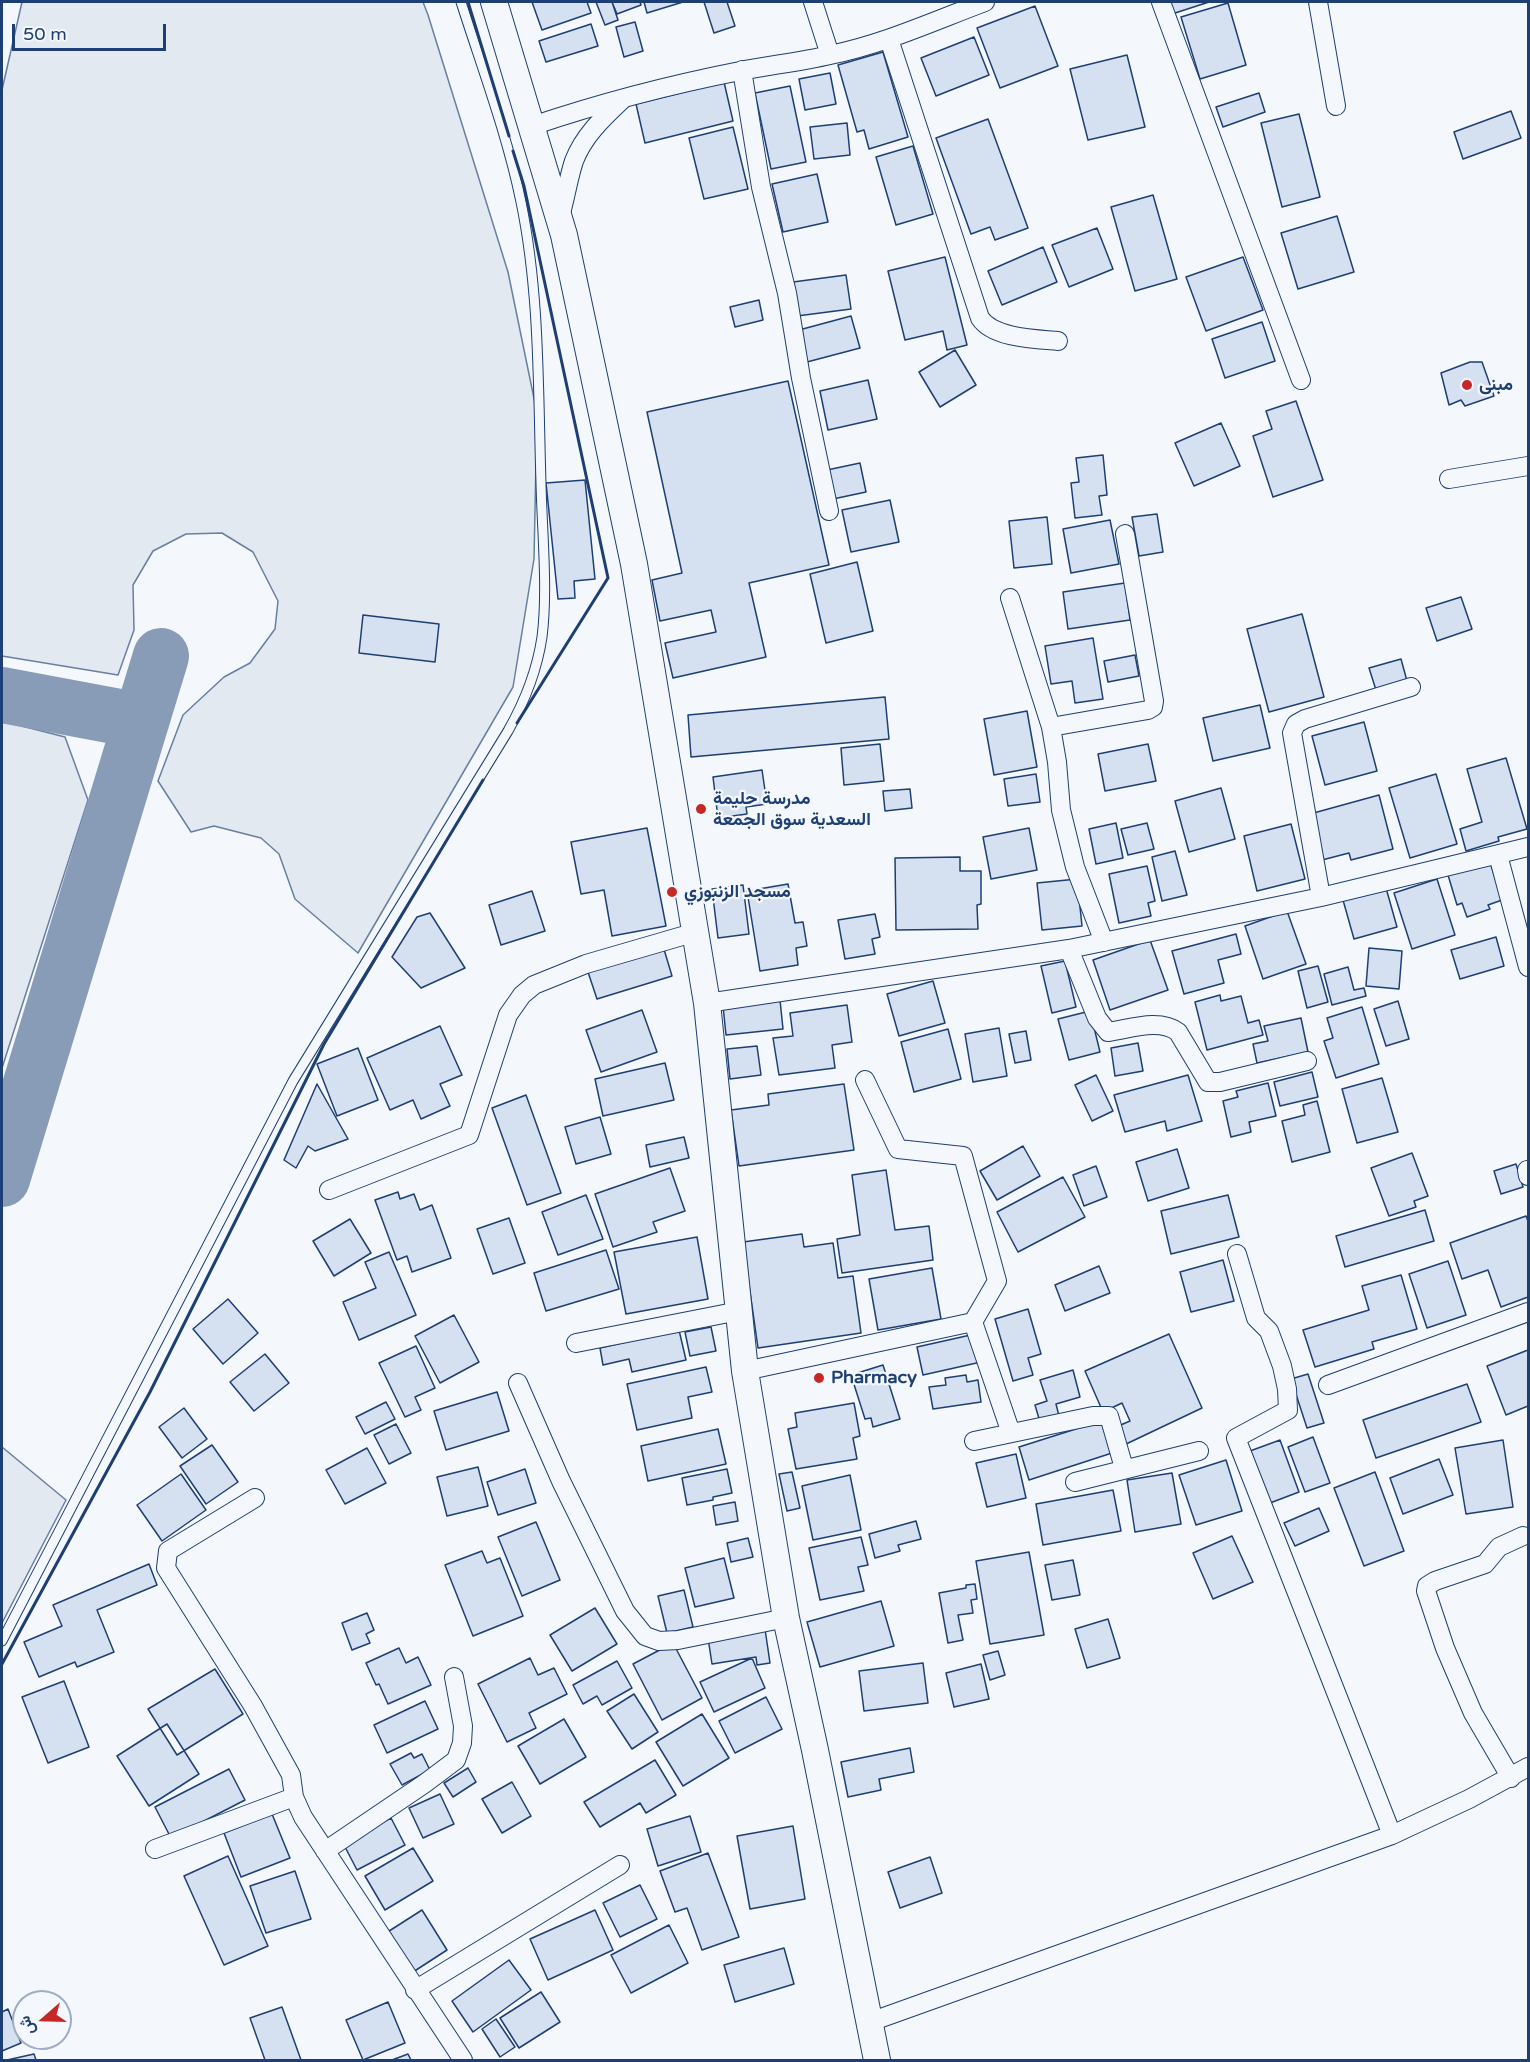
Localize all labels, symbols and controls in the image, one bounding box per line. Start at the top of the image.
scale bar [15,12,170,50]
text: 50 m [23,23,67,45]
place label: مبنى [1479,374,1513,396]
marker: مبنى [1460,378,1474,392]
place label: مدرسة حليمة السعدية سوق الجمعة [713,788,871,830]
marker: مدرسة حليمة السعدية سوق الجمعة [694,802,708,816]
place label: مسجد الزنبوزي [684,881,791,903]
marker: مسجد الزنبوزي [665,885,679,899]
place label: Pharmacy [831,1367,917,1389]
marker: Pharmacy [812,1371,826,1385]
north arrow [12,1990,72,2050]
text: ش [14,2013,40,2038]

